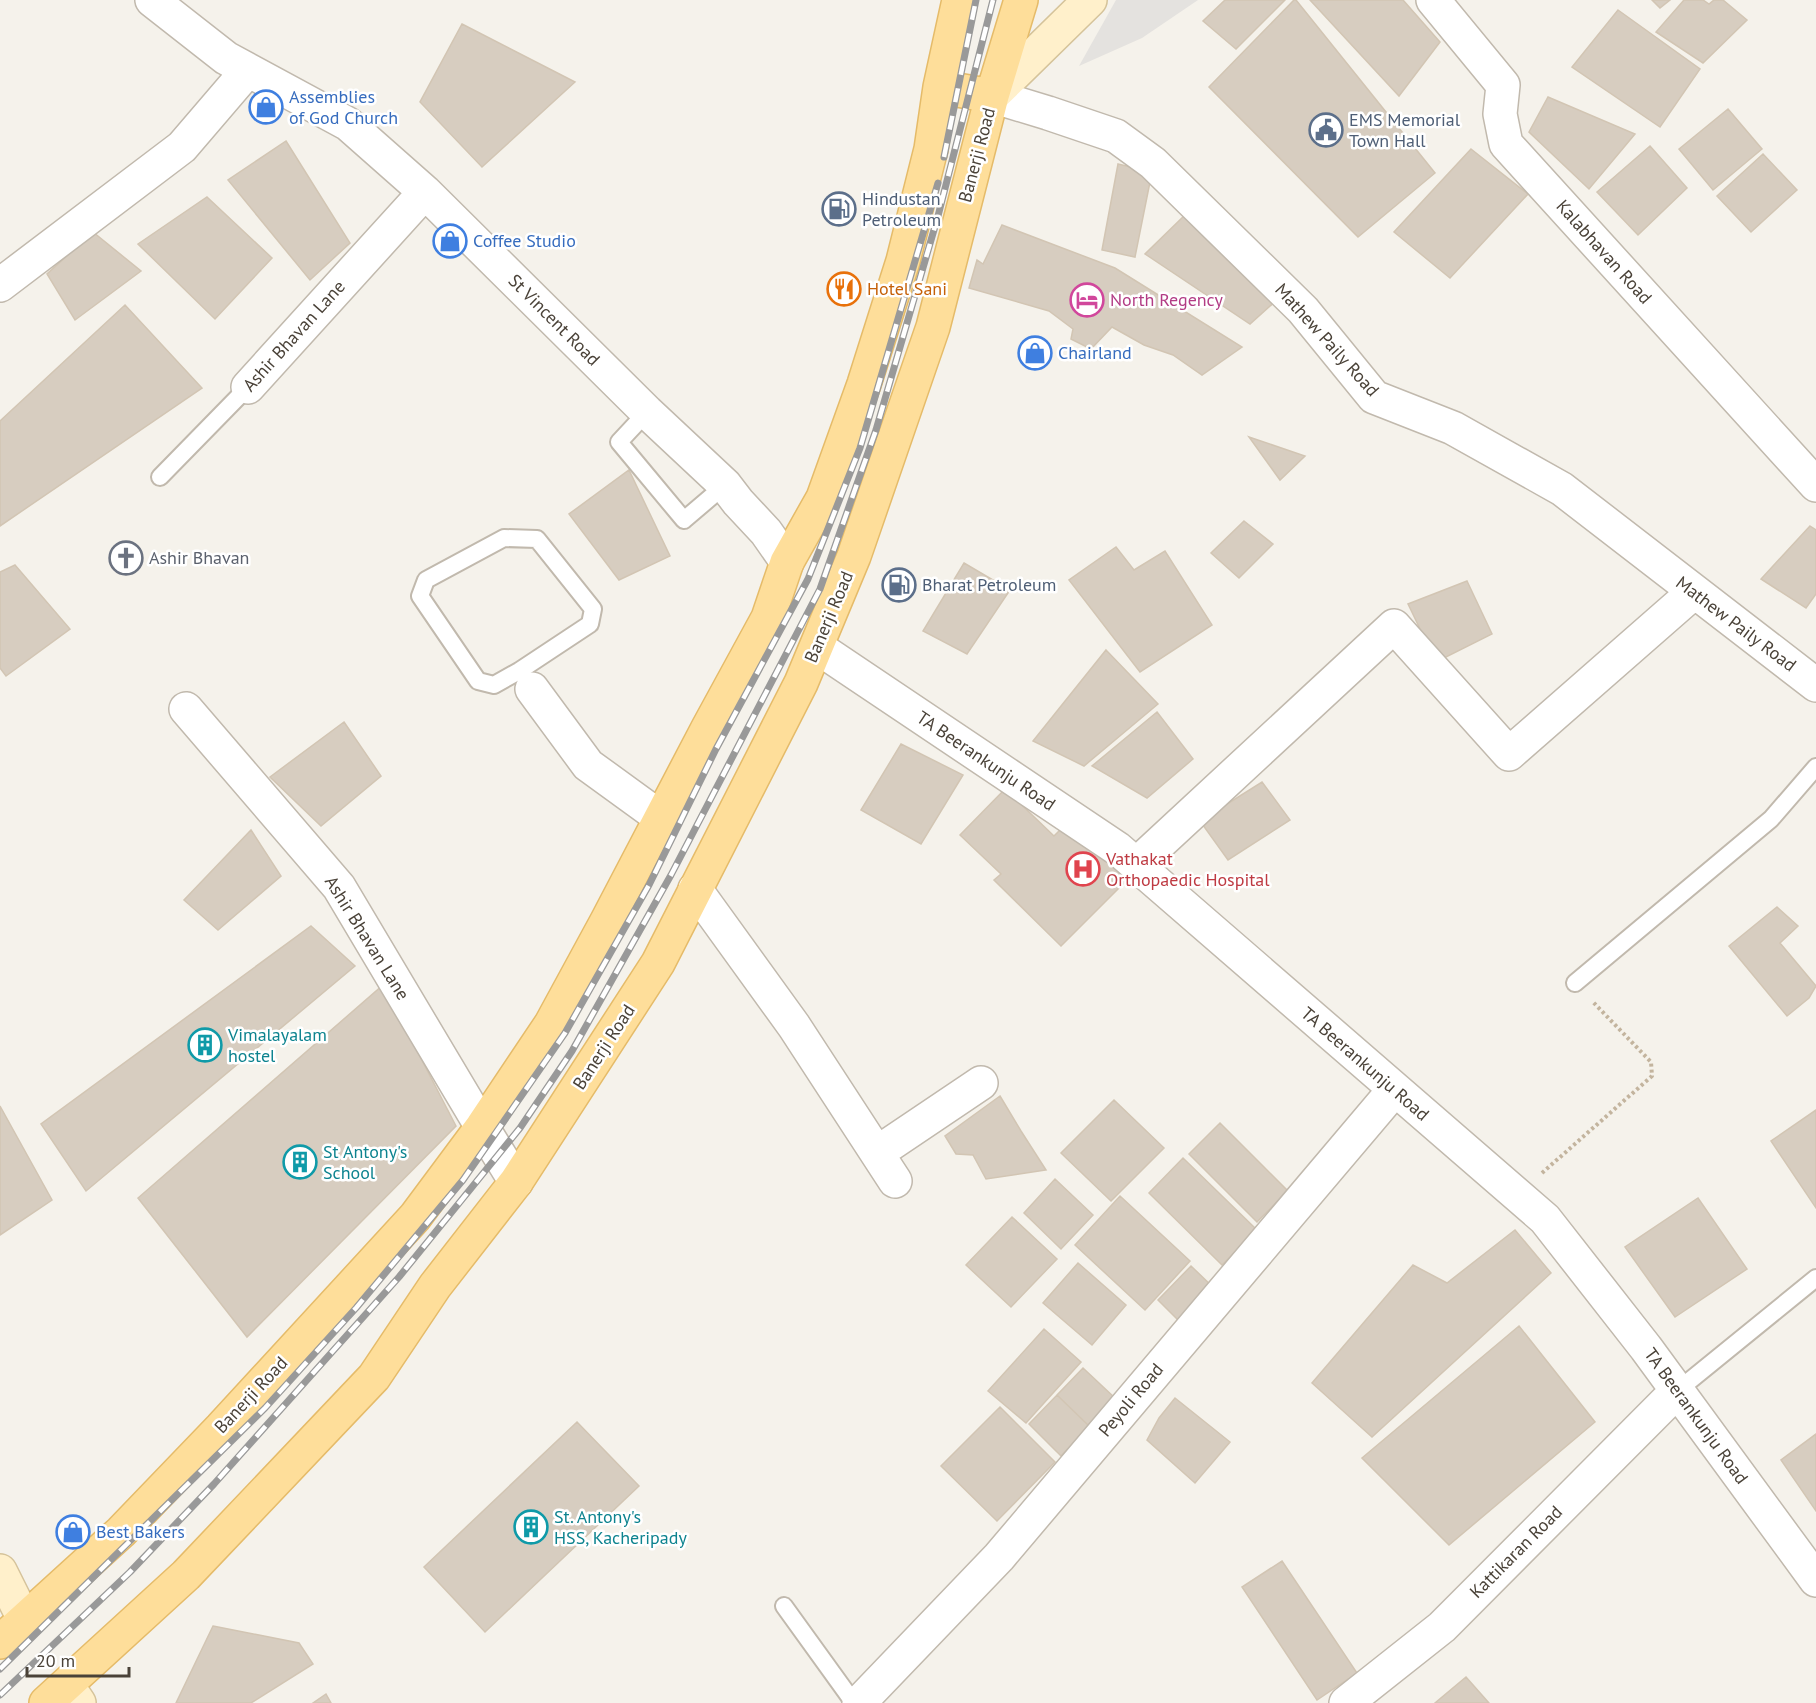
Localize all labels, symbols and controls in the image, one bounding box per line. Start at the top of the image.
place label: Assemblies of God Church [289,85,398,129]
shop icon: Assemblies of God Church [248,89,284,125]
street label: Banerji Road [953,105,1000,205]
place label: EMS Memorial Town Hall [1349,108,1461,152]
public building icon: EMS Memorial Town Hall [1308,112,1344,148]
place label: Hindustan Petroleum [862,187,941,231]
fuel station icon: Hindustan Petroleum [821,191,857,227]
street label: Kalabhavan Road [1552,195,1657,309]
shop icon: Coffee Studio [432,223,468,259]
place label: Coffee Studio [473,229,576,252]
street label: St Vincent Road [504,269,605,370]
restaurant icon: Hotel Sani [826,271,862,307]
street label: Ashir Bhavan Lane [238,275,350,396]
place label: Hotel Sani [867,277,947,300]
street label: Mathew Paily Road [1270,278,1384,401]
hotel icon: North Regency [1069,282,1105,318]
place label: North Regency [1110,288,1224,311]
shop icon: Chairland [1017,335,1053,371]
place label: Chairland [1058,341,1132,364]
church icon: Ashir Bhavan [108,540,144,576]
place label: Ashir Bhavan [149,546,249,569]
fuel station icon: Bharat Petroleum [881,567,917,603]
street label: Banerji Road [799,568,858,666]
street label: Mathew Paily Road [1672,571,1801,676]
place label: Bharat Petroleum [922,573,1056,596]
street label: TA Beerankunju Road [913,706,1060,816]
place label: Vathakat Orthopaedic Hospital [1105,847,1270,891]
hospital icon: Vathakat Orthopaedic Hospital [1065,851,1101,887]
street label: Ashir Bhavan Lane [320,871,415,1004]
street label: Banerji Road [567,1000,640,1094]
street label: TA Beerankunju Road [1296,1002,1434,1126]
place label: Vimalayalam hostel [227,1023,327,1067]
building icon: Vimalayalam hostel [187,1027,223,1063]
place label: St Antony's School [323,1140,407,1184]
building icon: St Antony's School [282,1144,318,1180]
street label: TA Beerankunju Road [1639,1343,1753,1488]
street label: Banerji Road [209,1351,292,1438]
street label: Peyoli Road [1093,1358,1168,1441]
street label: Kattikaran Road [1464,1500,1567,1603]
place label: St. Antony's HSS, Kacheripady [554,1505,687,1549]
building icon: St. Antony's HSS, Kacheripady [513,1509,549,1545]
shop icon: Best Bakers [55,1514,91,1550]
place label: Best Bakers [96,1520,185,1543]
scale bar [27,1640,129,1678]
text: 20 m [36,1649,75,1672]

